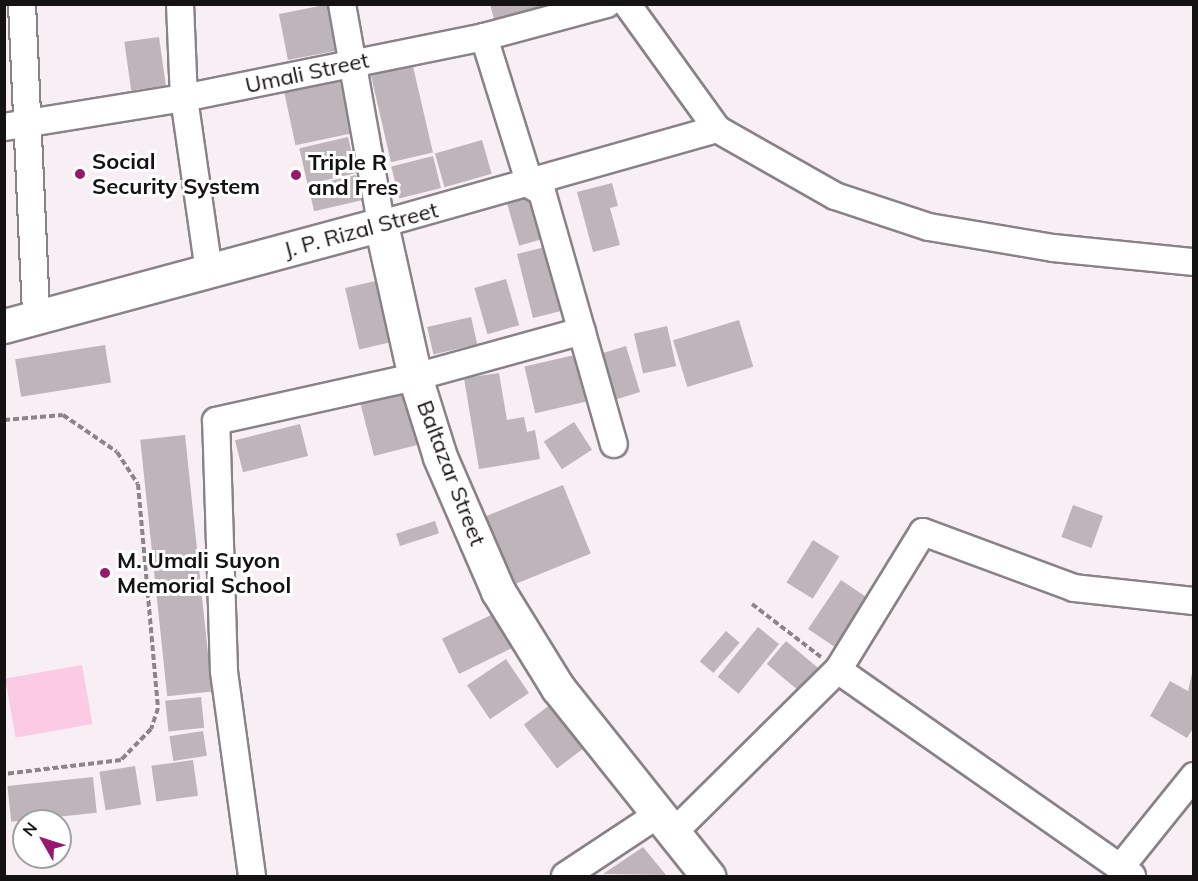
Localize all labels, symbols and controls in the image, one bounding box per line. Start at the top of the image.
street label: Umali Street [243,47,371,99]
place label: Social Security System [92,148,260,200]
place label: Triple R and Fres [308,149,398,200]
marker: Social Security System [73,167,87,181]
marker: Triple R and Fres [289,168,303,182]
street label: J. P. Rizal Street [281,197,441,263]
street label: Baltazar Street [411,397,491,549]
place label: M. Umali Suyon Memorial School [117,547,291,598]
marker: M. Umali Suyon Memorial School [98,566,112,580]
north arrow [12,809,72,869]
text: N [18,818,41,840]

